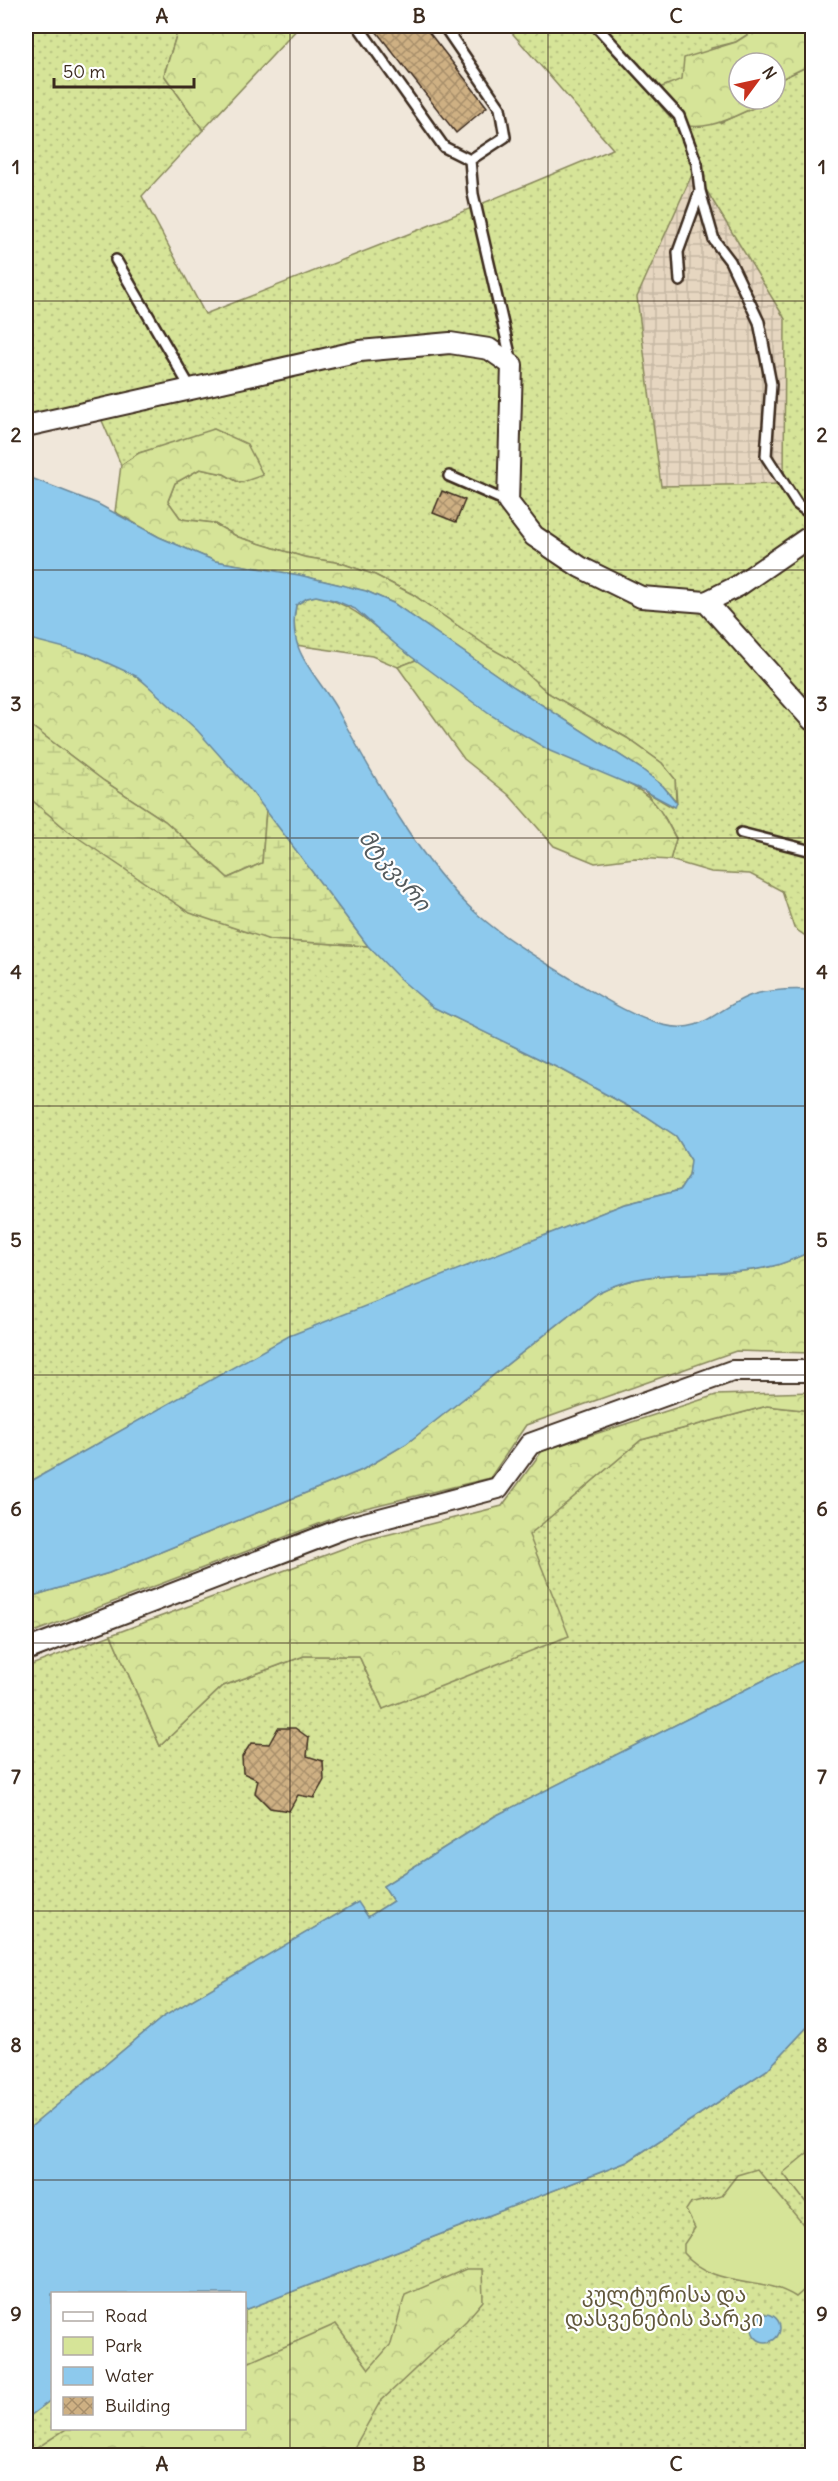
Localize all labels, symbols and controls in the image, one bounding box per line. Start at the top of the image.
text: A [156,3,169,28]
text: B [412,3,426,28]
text: C [669,3,683,28]
scale bar [54,51,194,89]
north arrow [727,51,787,111]
text: 50 m [63,60,105,83]
text: N [758,63,781,83]
text: 1 [12,154,20,179]
text: 1 [818,154,826,179]
text: 2 [11,422,22,447]
text: 2 [817,422,828,447]
text: 3 [10,691,22,716]
text: 3 [816,691,828,716]
water label: მტკვარი [353,824,438,917]
text: 4 [10,959,22,984]
text: 4 [816,959,828,984]
text: 5 [10,1227,22,1252]
text: 5 [816,1227,828,1252]
text: 6 [10,1496,22,1521]
text: 6 [816,1496,828,1521]
text: 7 [11,1764,21,1789]
text: 7 [817,1764,827,1789]
text: 8 [10,2032,22,2057]
text: 8 [816,2032,828,2057]
park label: კულტურისა და დასვენების პარკი [565,2281,763,2332]
legend [51,2292,246,2430]
text: 9 [10,2301,22,2326]
text: 9 [816,2301,828,2326]
text: Road [105,2304,148,2327]
text: Park [105,2334,142,2357]
text: Water [105,2364,155,2387]
text: Building [105,2394,170,2417]
text: A [156,2451,169,2476]
text: B [412,2451,426,2476]
text: C [669,2451,683,2476]

